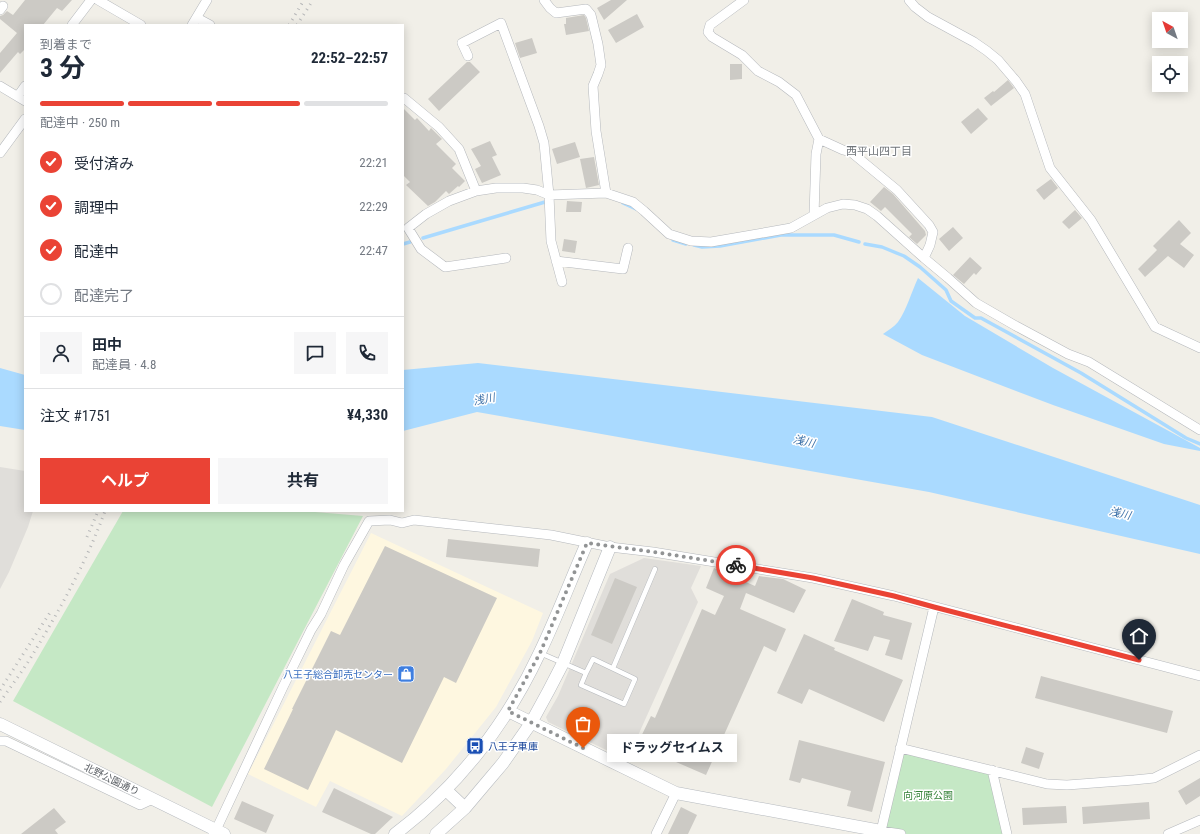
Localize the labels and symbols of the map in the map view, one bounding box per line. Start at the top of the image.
north arrow [1152,12,1188,48]
district label: 西平山四丁目 [846,145,912,158]
water label: 浅川 [472,391,497,408]
water label: 浅川 [792,433,817,451]
water label: 浅川 [1108,505,1133,523]
courier [716,545,756,585]
pin [1122,619,1156,660]
shop icon: 八王子総合卸売センター [396,664,416,684]
place label: 八王子総合卸売センター [283,669,393,680]
pin [566,707,600,748]
callout: ドラッグセイムス [607,734,737,762]
bus stop icon: 八王子車庫 [465,736,485,756]
place label: 八王子車庫 [488,741,538,752]
street label: 北野公園通り [82,761,141,798]
park label: 向河原公園 [903,790,953,801]

